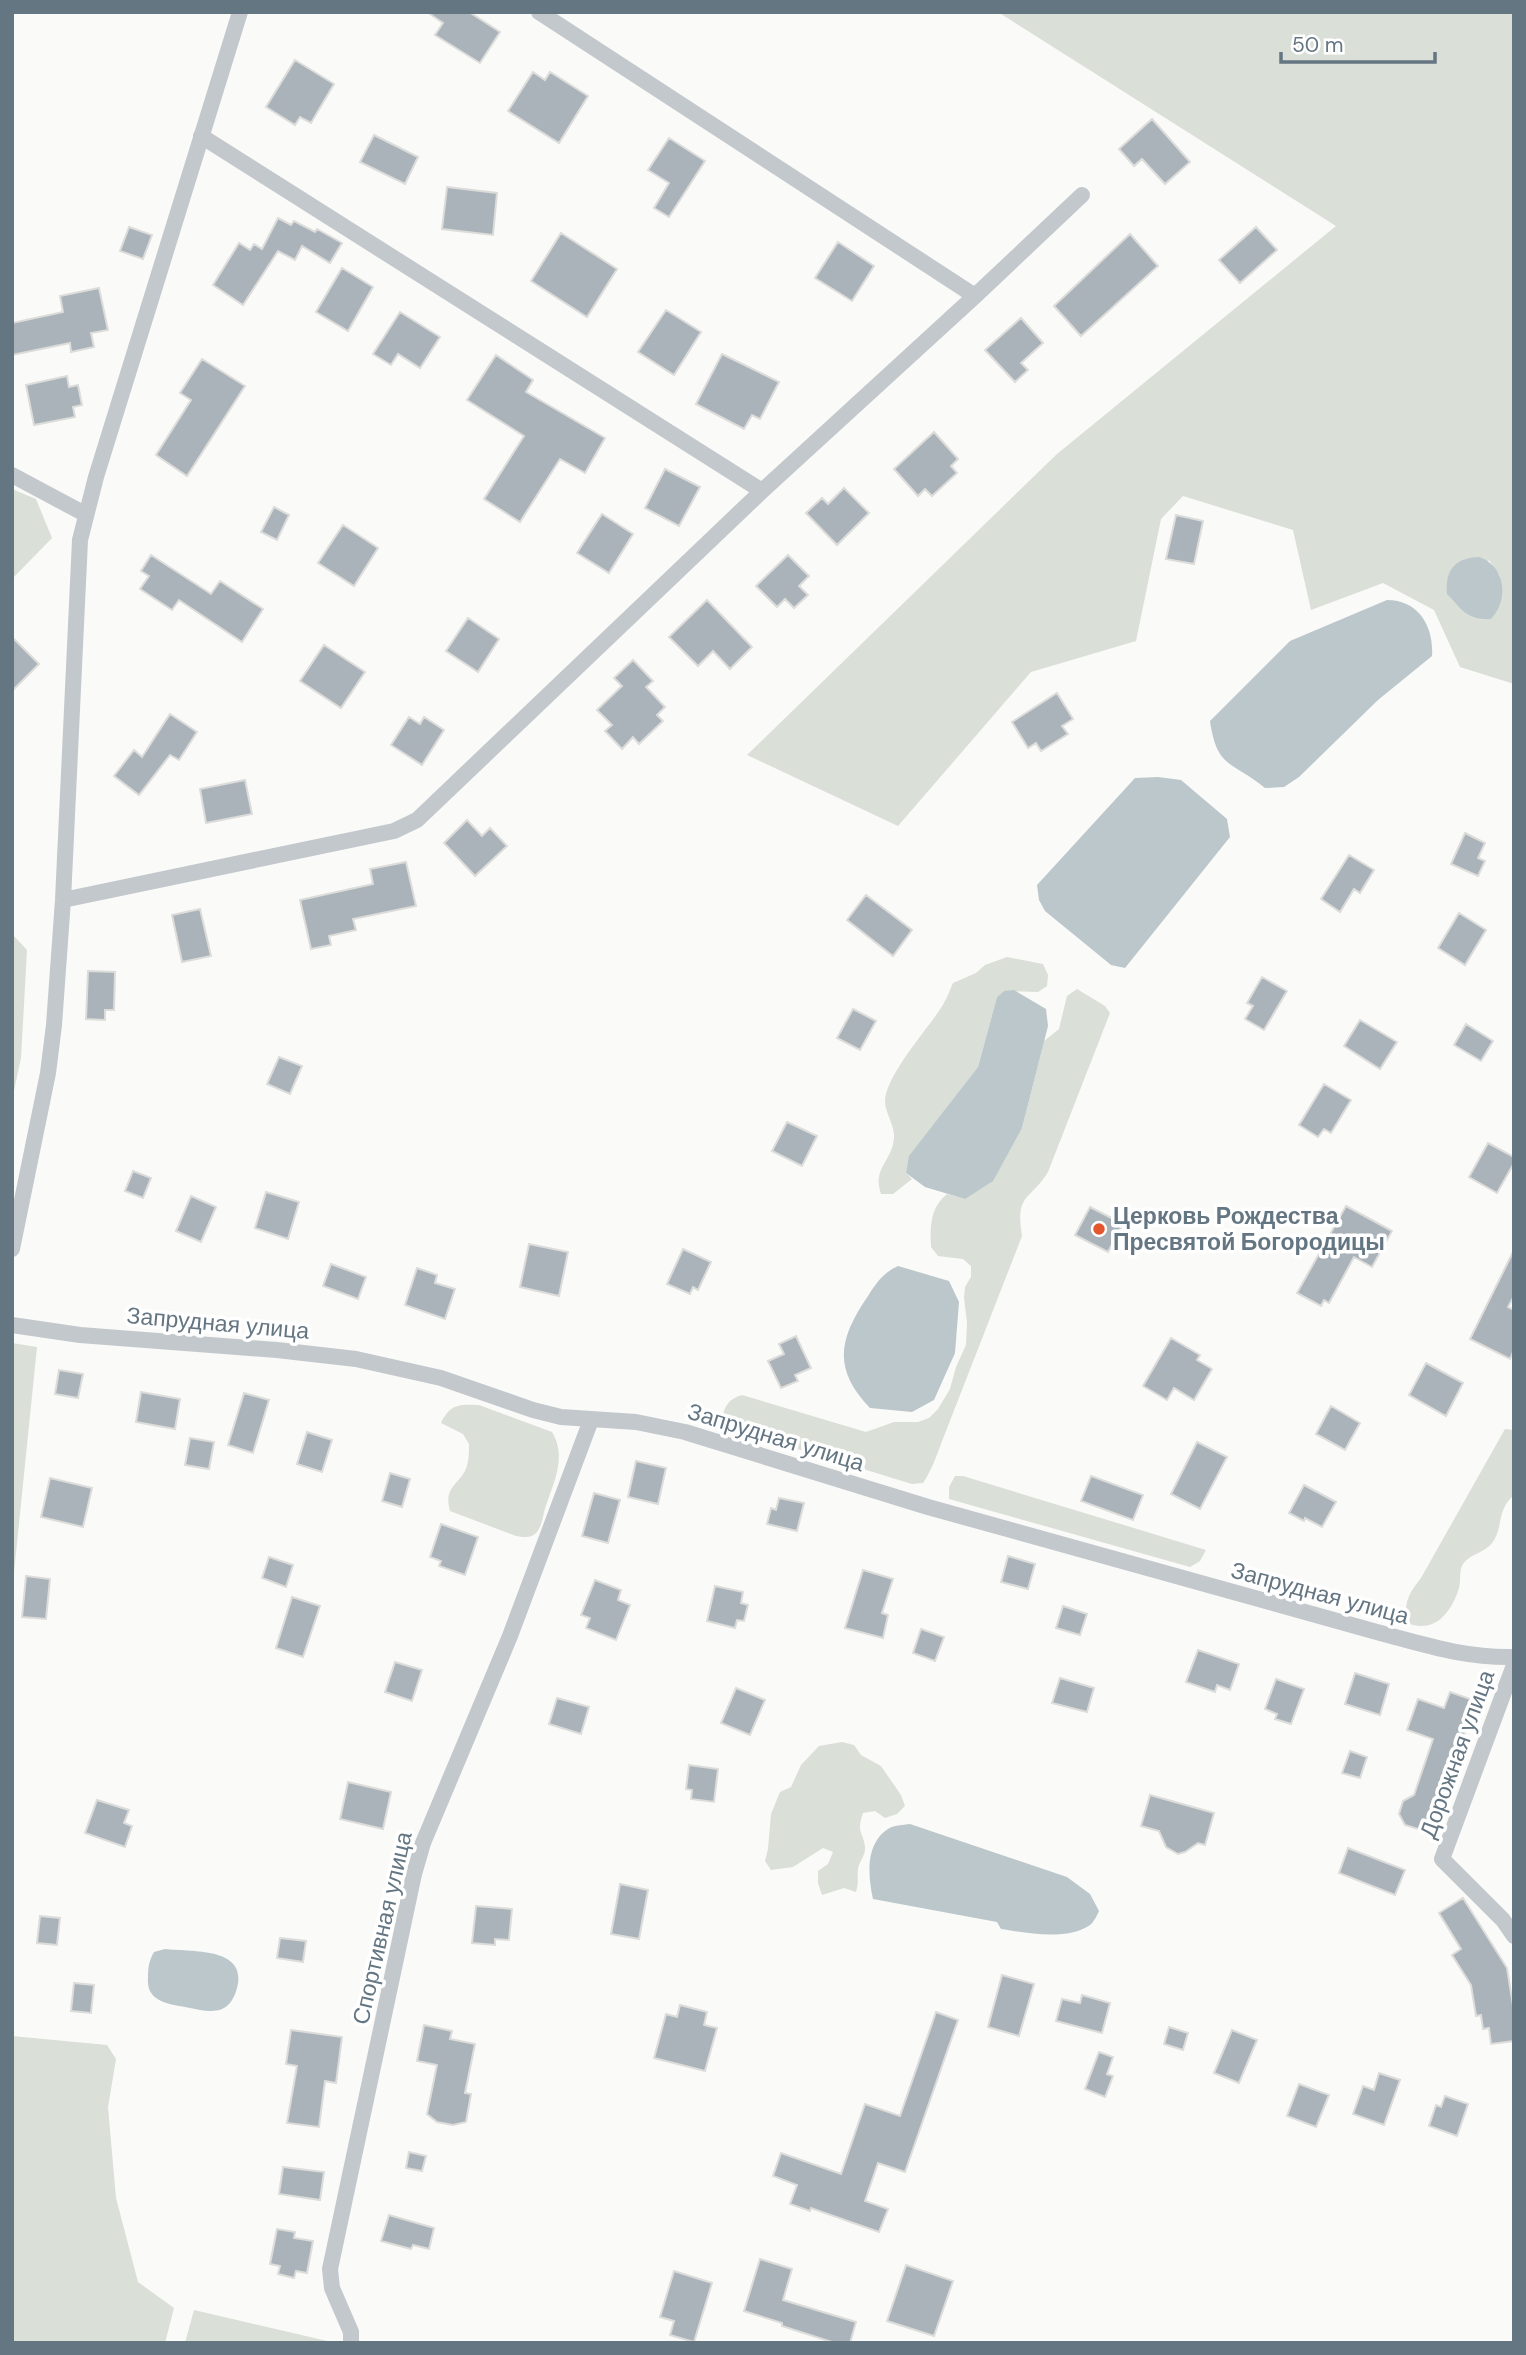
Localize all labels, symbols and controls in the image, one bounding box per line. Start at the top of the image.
scale bar [1281,21,1435,65]
text: 50 m [1292,31,1343,59]
place label: Церковь Рождества Пресвятой Богородицы [1113,1201,1385,1257]
marker: Церковь Рождества Пресвятой Богородицы [1091,1221,1107,1237]
street label: Запрудная улица [125,1300,311,1346]
street label: Запрудная улица [684,1396,868,1478]
street label: Запрудная улица [1228,1555,1413,1631]
street label: Дорожная улица [1413,1666,1501,1842]
street label: Спортивная улица [345,1828,419,2027]

